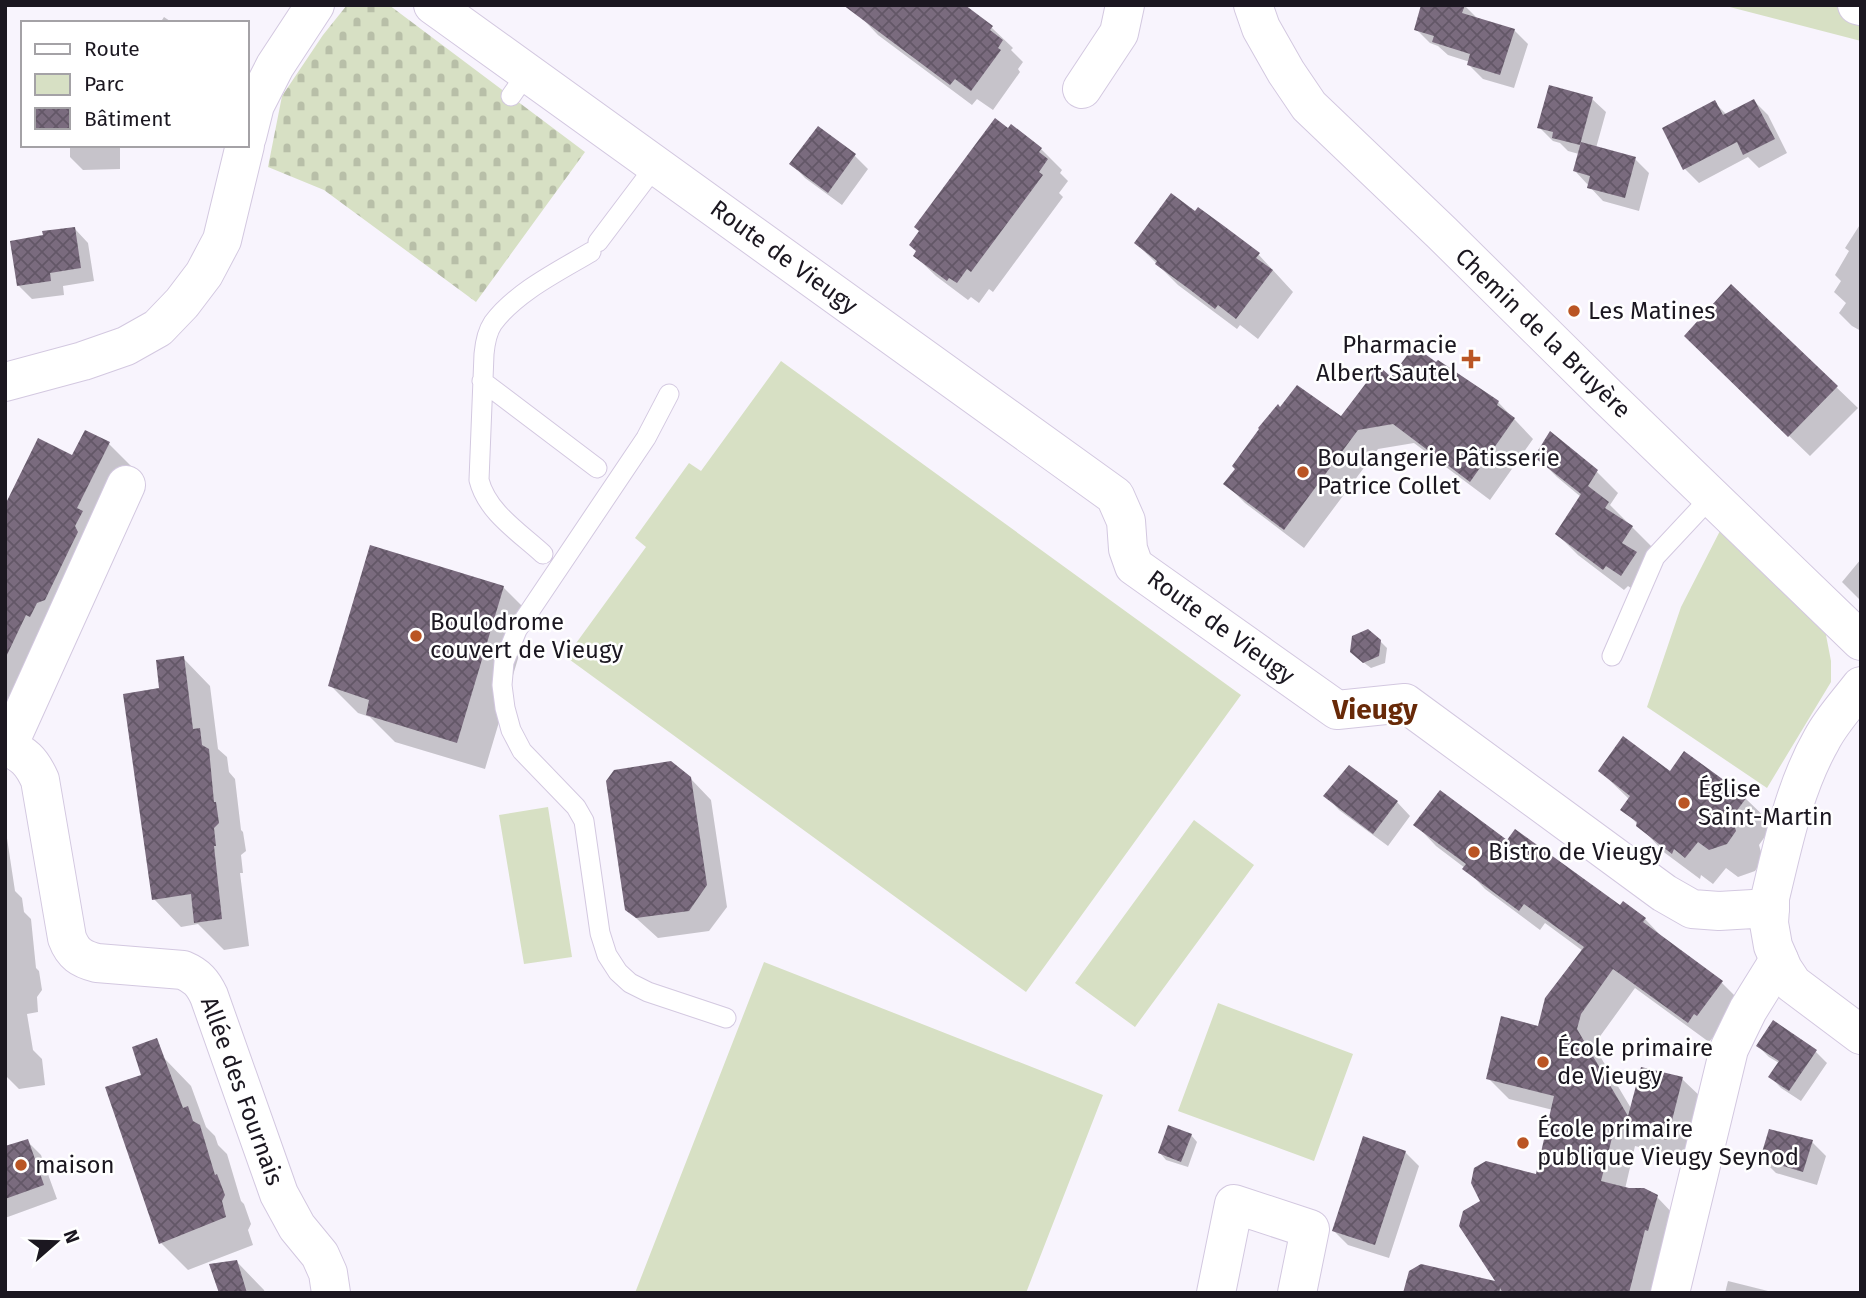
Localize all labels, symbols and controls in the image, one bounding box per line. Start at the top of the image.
legend [21,21,248,147]
text: Route [84,36,140,62]
text: Parc [84,71,124,97]
text: Bâtiment [84,106,171,132]
street label: Route de Vieugy [705,194,863,320]
street label: Chemin de la Bruyère [1450,242,1636,424]
place label: Les Matines [1588,297,1716,325]
marker: Les Matines [1566,303,1582,319]
place label: Pharmacie Albert Sautel [1316,331,1457,387]
marker: Pharmacie Albert Sautel [1463,351,1479,367]
place label: Boulangerie Pâtisserie Patrice Collet [1317,444,1560,500]
marker: Boulangerie Pâtisserie Patrice Collet [1295,464,1311,480]
street label: Route de Vieugy [1142,564,1300,690]
place label: Boulodrome couvert de Vieugy [430,608,623,664]
marker: Boulodrome couvert de Vieugy [408,628,424,644]
district label: Vieugy [1331,693,1418,726]
place label: Église Saint-Martin [1698,774,1833,831]
marker: Église Saint-Martin [1676,795,1692,811]
place label: Bistro de Vieugy [1488,838,1664,866]
marker: Bistro de Vieugy [1466,844,1482,860]
street label: Allée des Fournais [195,993,289,1189]
place label: École primaire de Vieugy [1557,1033,1713,1090]
marker: École primaire de Vieugy [1535,1054,1551,1070]
place label: École primaire publique Vieugy Seynod [1537,1114,1799,1171]
marker: École primaire publique Vieugy Seynod [1515,1135,1531,1151]
place label: maison [35,1151,115,1179]
marker: maison [13,1157,29,1173]
north arrow [21,1207,91,1277]
text: N [59,1226,84,1246]

